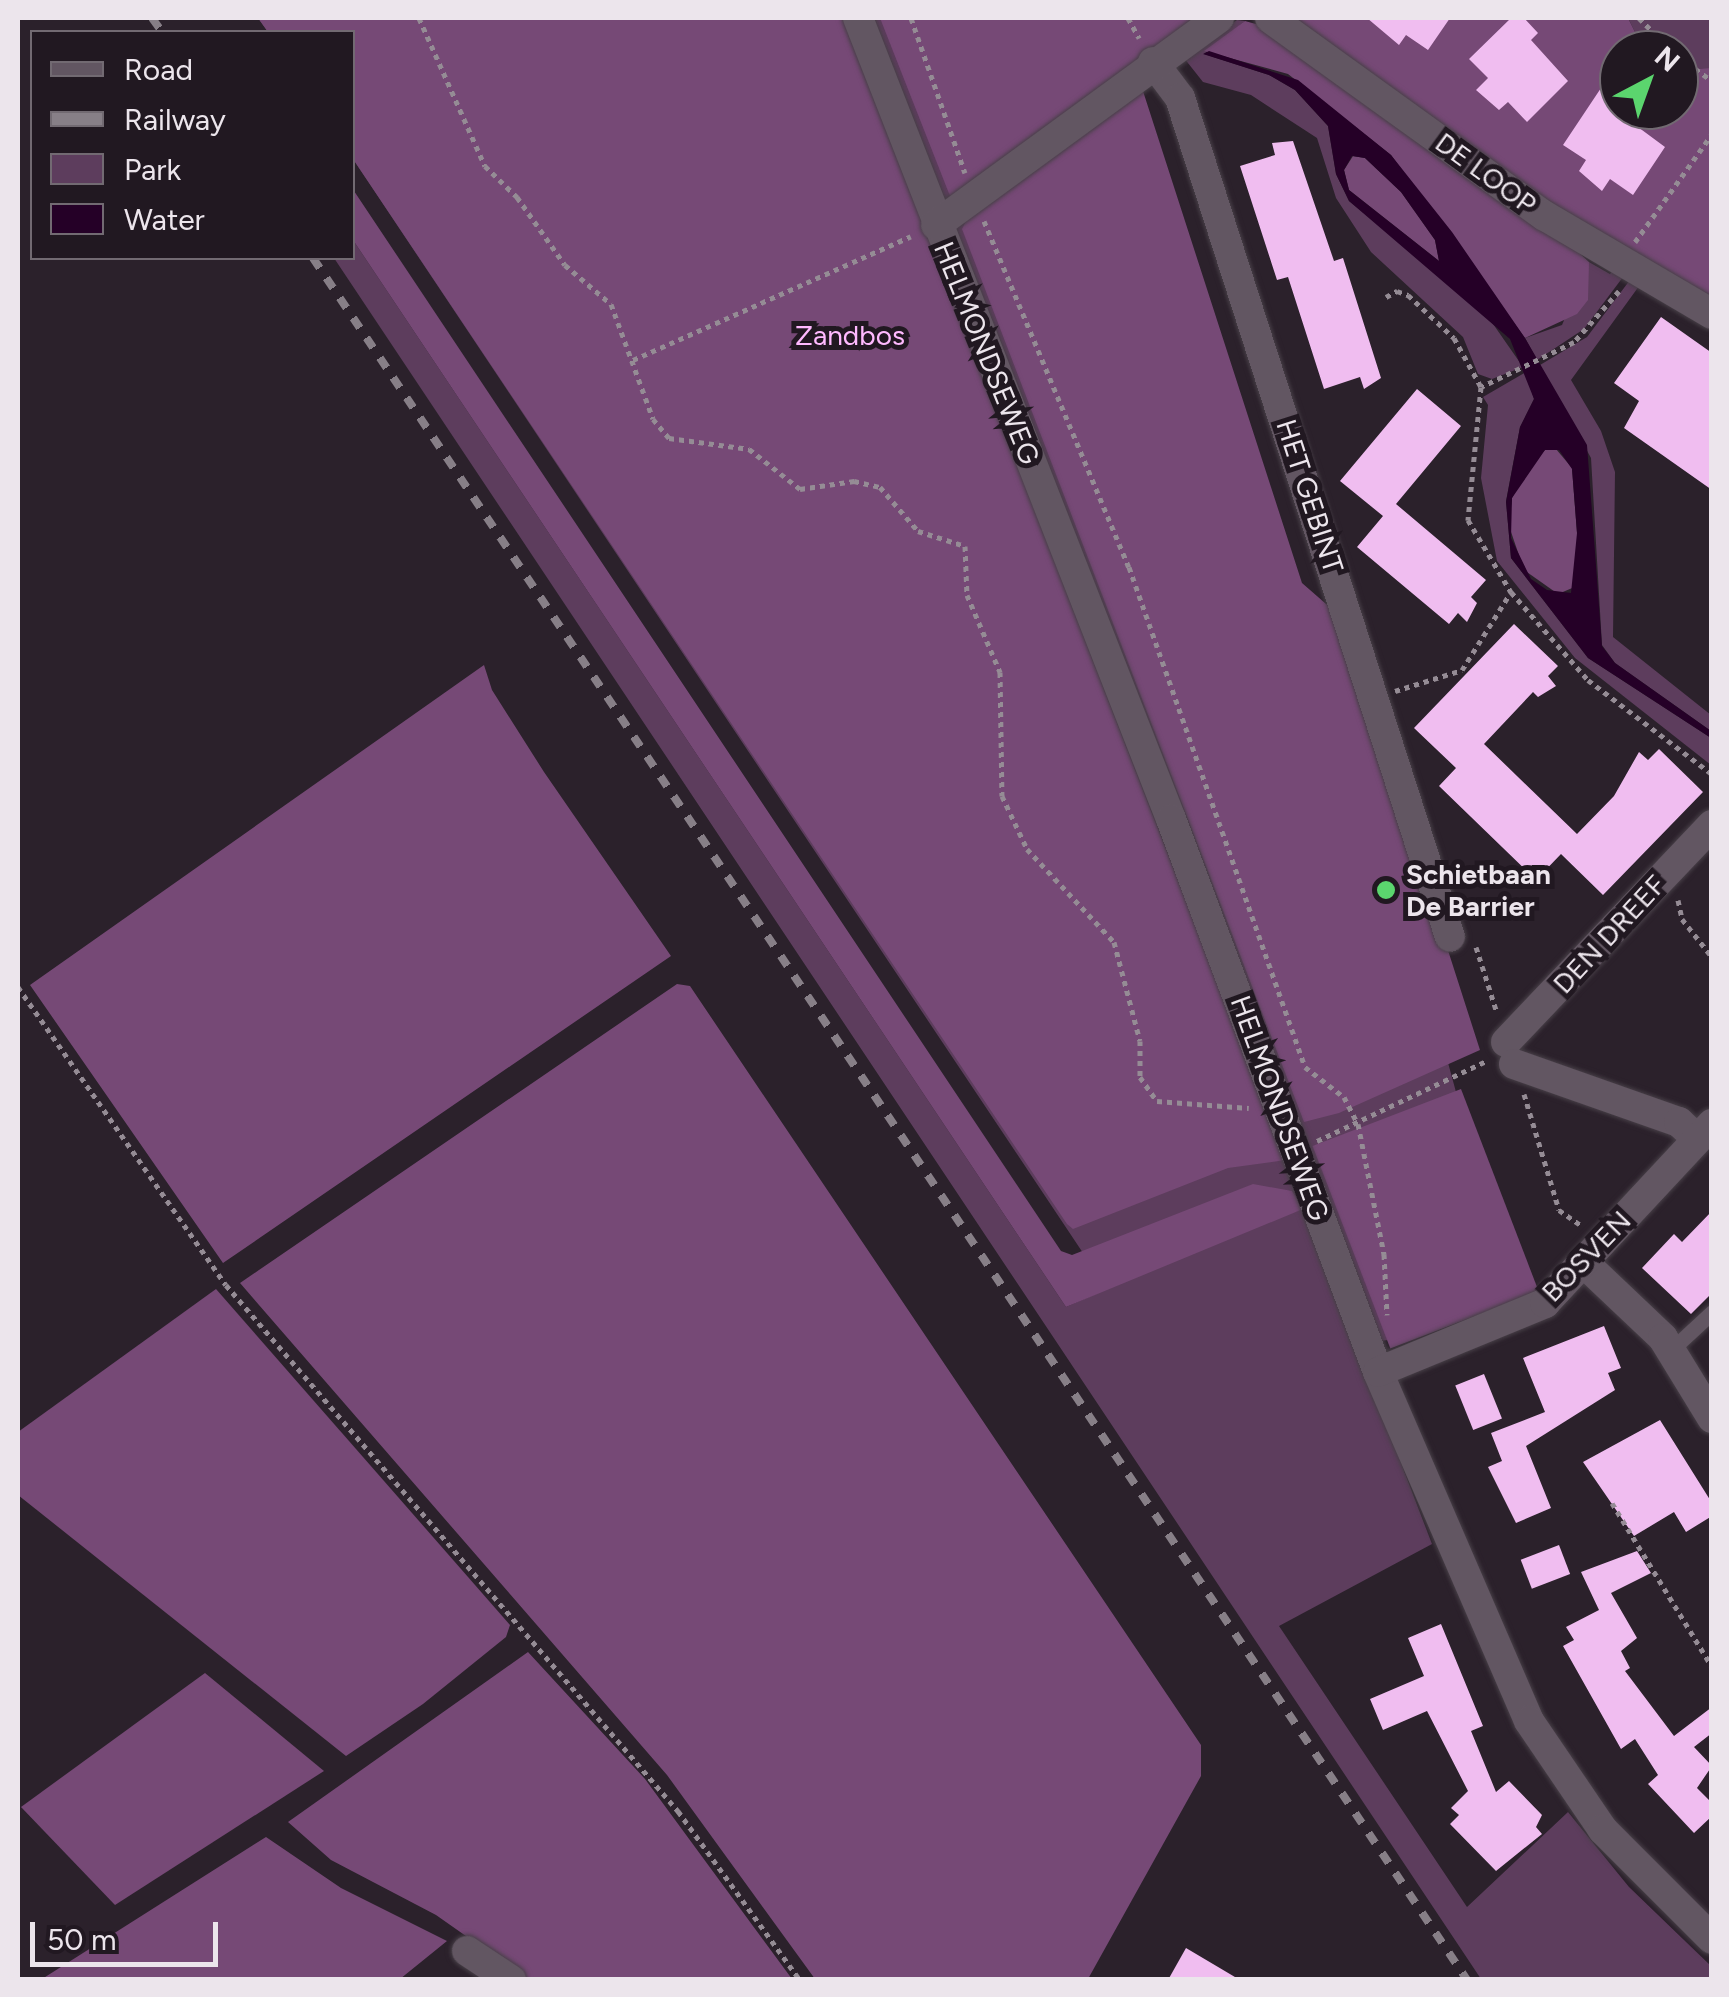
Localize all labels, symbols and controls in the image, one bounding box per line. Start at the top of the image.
legend [30,30,355,260]
north arrow [1599,30,1699,130]
text: N [1648,39,1687,79]
text: Road [124,51,193,88]
text: Railway [124,101,226,138]
street label: DE LOOP [1429,125,1543,221]
text: Park [124,151,181,188]
text: Water [124,201,205,238]
street label: HELMONDSEWEG [927,237,1047,469]
park label: Zandbos [795,318,905,352]
street label: HET GEBINT [1269,415,1351,577]
place label: Schietbaan De Barrier [1406,857,1551,923]
street label: DEN DREEF [1546,868,1672,1000]
marker: Schietbaan De Barrier [1375,879,1397,901]
street label: HELMONDSEWEG [1224,991,1336,1225]
street label: BOSVEN [1534,1203,1638,1309]
scale bar [35,1902,222,1964]
text: 50 m [47,1921,116,1958]

